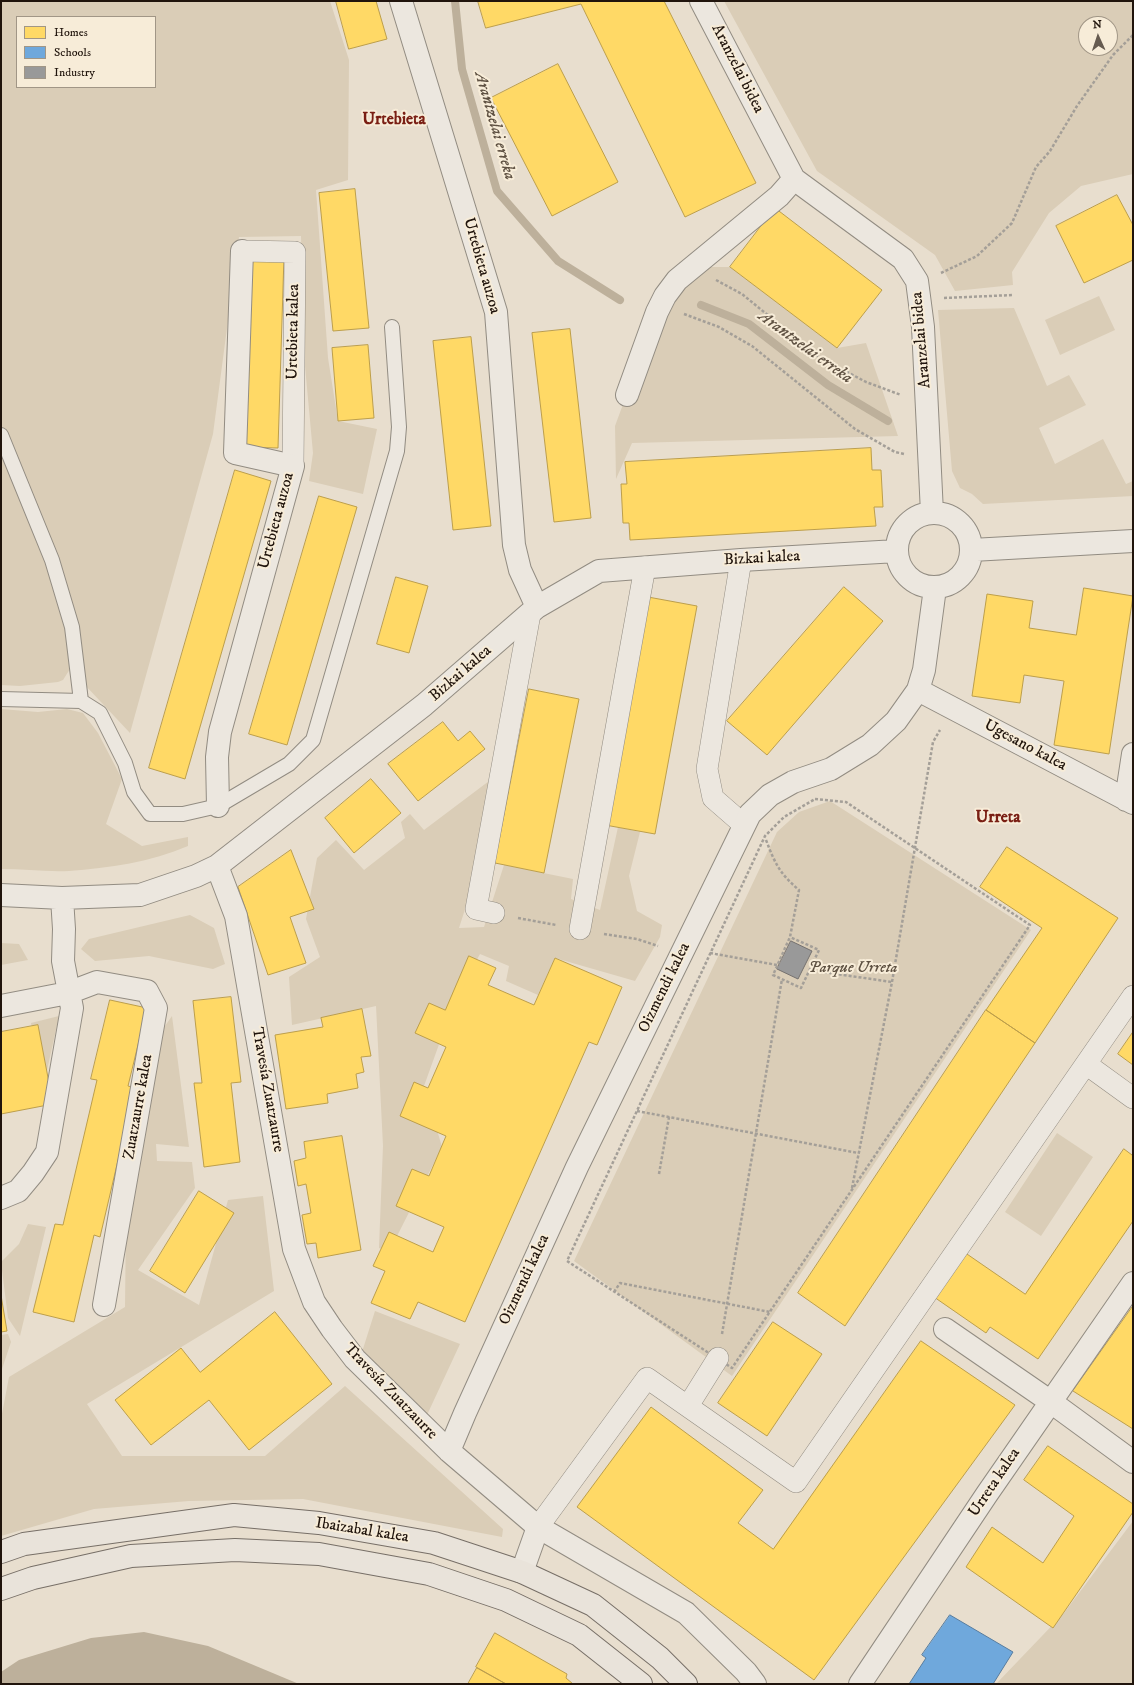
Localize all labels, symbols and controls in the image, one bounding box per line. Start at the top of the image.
legend [16,16,156,88]
north arrow [1078,16,1118,56]
text: N [1093,18,1102,32]
street label: Aranzelai bidea [706,21,768,117]
text: Homes [54,25,88,40]
text: Schools [54,45,91,60]
text: Industry [54,65,95,80]
water label: Arantzelai erreka [469,70,519,182]
district label: Urtebieta [362,110,426,130]
street label: Urtebieta auzoa [458,216,504,316]
street label: Urtebieta kalea [284,284,304,380]
street label: Aranzelai bidea [908,291,936,389]
water label: Arantzelai erreka [754,307,856,389]
street label: Urtebieta auzoa [255,471,299,571]
street label: Bizkai kalea [723,547,801,571]
street label: Bizkai kalea [426,642,496,706]
street label: Ugesano kalea [980,716,1070,776]
district label: Urreta [975,808,1021,828]
street label: Oizmendi kalea [635,940,695,1036]
park label: Parque Urreta [809,959,897,979]
street label: Travesía Zuatzaurre [247,1026,287,1154]
street label: Zuatzaurre kalea [120,1053,158,1161]
street label: Oizmendi kalea [496,1232,554,1328]
street label: Travesía Zuatzaurre [339,1340,441,1444]
street label: Urreta kalea [965,1445,1025,1521]
street label: Ibaizabal kalea [314,1514,410,1548]

